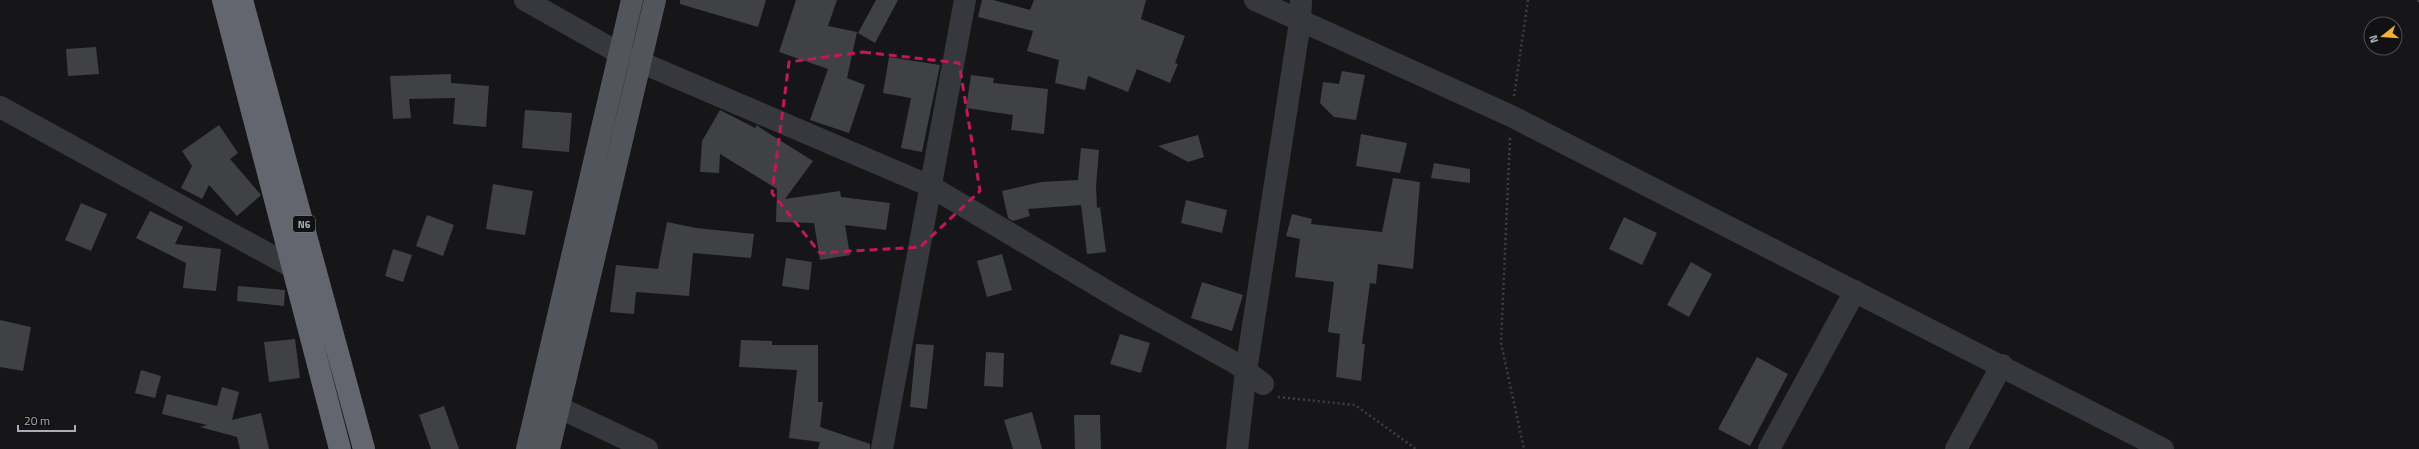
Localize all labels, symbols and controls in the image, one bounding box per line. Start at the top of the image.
north arrow [2363,16,2403,56]
text: N [2365,33,2382,45]
road number: N6 [293,216,315,232]
scale bar [18,407,75,433]
text: 20 m [24,411,50,430]

